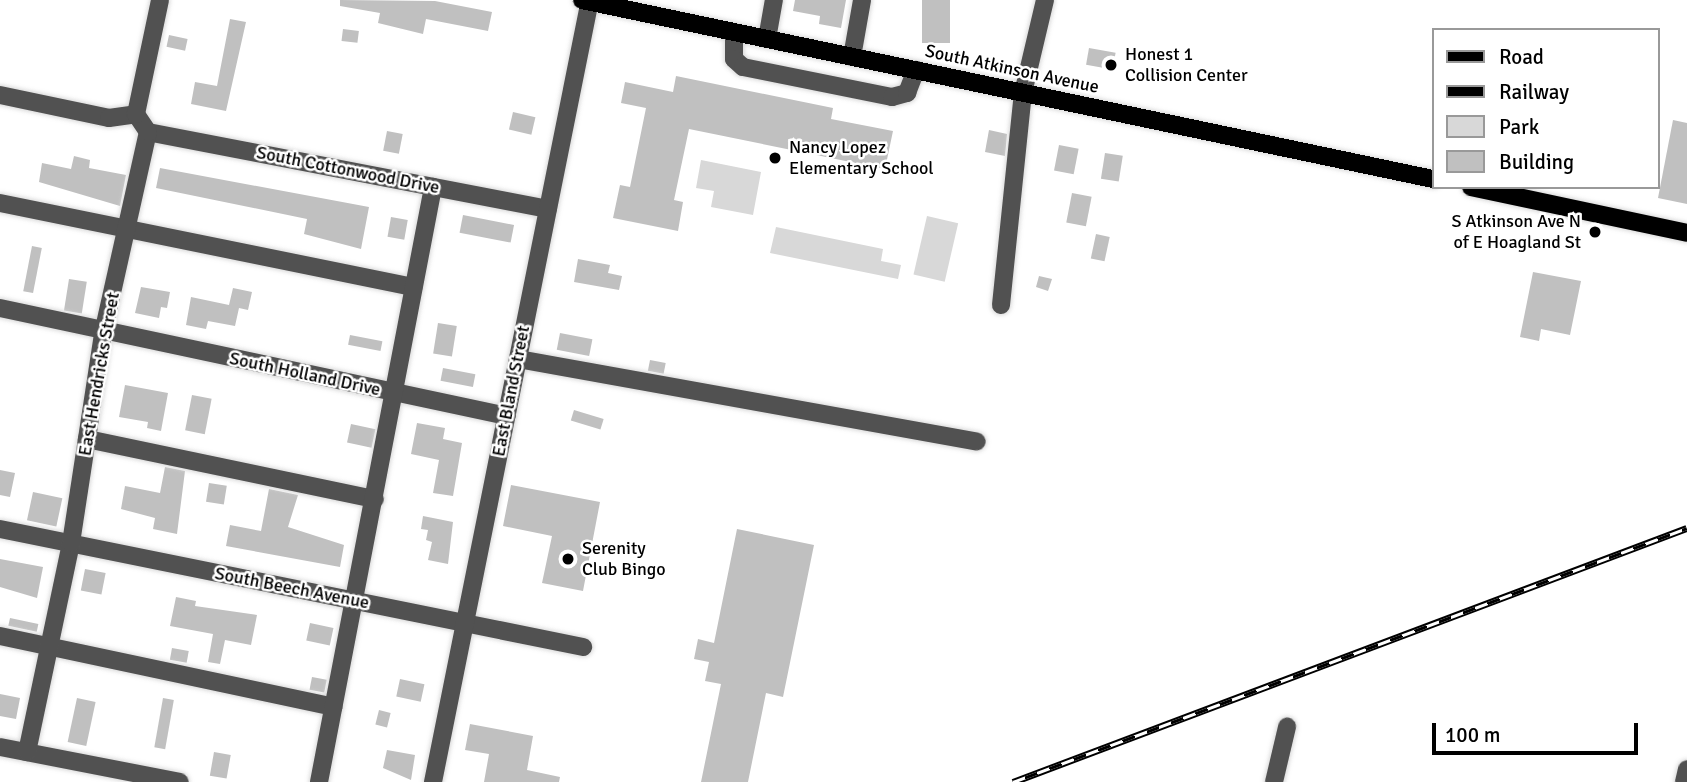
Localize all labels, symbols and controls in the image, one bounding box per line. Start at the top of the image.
legend [1432,28,1659,189]
street label: South Atkinson Avenue [923,40,1101,98]
place label: Honest 1 Collision Center [1125,44,1248,86]
text: Road [1499,44,1544,70]
marker: Honest 1 Collision Center [1103,57,1119,73]
text: Railway [1499,79,1569,105]
text: Park [1499,114,1539,140]
place label: Nancy Lopez Elementary School [789,137,934,180]
street label: South Cottonwood Drive [255,142,441,198]
text: Building [1499,149,1574,175]
marker: Nancy Lopez Elementary School [767,150,783,166]
place label: S Atkinson Ave N of E Hoagland St [1452,211,1581,254]
marker: S Atkinson Ave N of E Hoagland St [1587,224,1603,240]
street label: East Hendricks Street [74,290,124,458]
street label: East Bland Street [488,324,534,458]
street label: South Holland Drive [227,347,383,401]
place label: Serenity Club Bingo [582,538,666,580]
marker: Serenity Club Bingo [560,551,576,567]
street label: South Beech Avenue [213,562,371,614]
scale bar [1435,708,1642,752]
text: 100 m [1445,722,1500,748]

